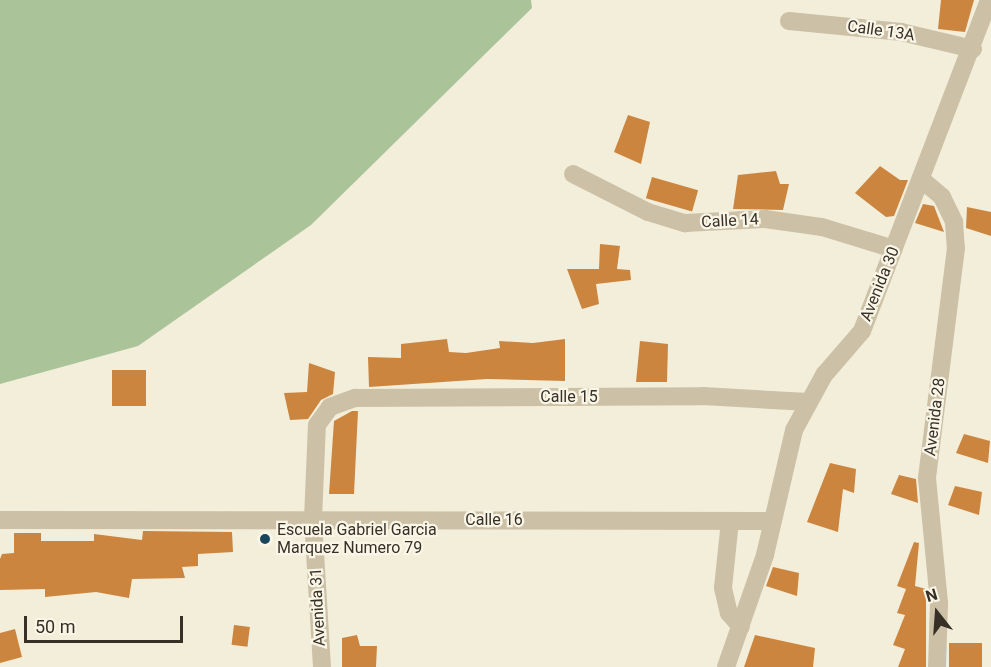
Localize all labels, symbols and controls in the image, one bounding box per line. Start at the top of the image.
street label: Calle 13A [846,17,916,45]
street label: Calle 14 [701,210,759,232]
street label: Avenida 30 [856,244,904,324]
street label: Avenida 28 [921,377,949,457]
street label: Calle 15 [540,387,598,407]
street label: Calle 16 [465,510,523,530]
place label: Escuela Gabriel Garcia Marquez Numero 79 [277,520,437,558]
marker: Escuela Gabriel Garcia Marquez Numero 79 [258,532,272,546]
street label: Avenida 31 [306,567,330,647]
north arrow [907,583,967,643]
text: N [923,585,940,606]
scale bar [27,604,186,642]
text: 50 m [35,616,75,637]

